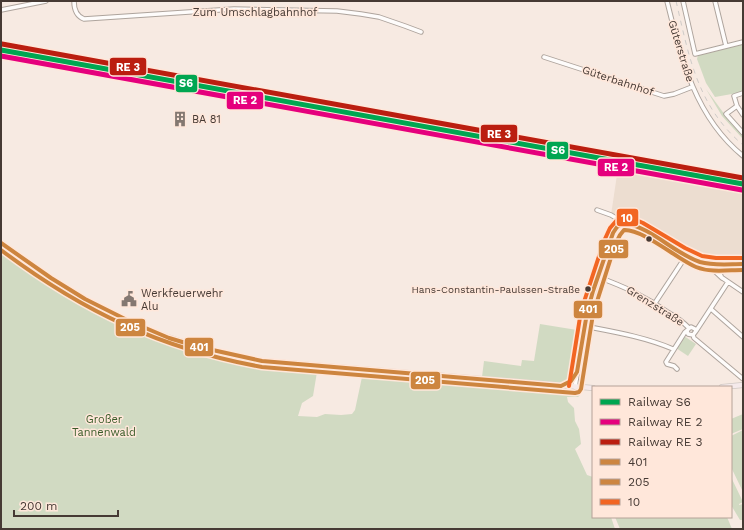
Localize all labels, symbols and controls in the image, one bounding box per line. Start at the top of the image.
street label: Zum Umschlagbahnhof [193,6,318,19]
street label: Güterstraße [665,18,697,84]
line badge: RE 3 [109,57,147,76]
text: RE 3 [116,61,141,74]
street label: Güterbahnhof [581,63,656,99]
line badge: S6 [175,74,198,93]
text: S6 [179,77,193,90]
line badge: RE 2 [226,91,264,110]
text: RE 2 [233,94,258,107]
building icon: BA 81 [171,110,189,128]
place label: BA 81 [192,113,221,126]
line badge: RE 3 [480,124,518,143]
text: RE 3 [487,128,512,141]
line badge: S6 [546,141,569,160]
text: S6 [551,144,565,157]
line badge: RE 2 [597,158,635,177]
text: RE 2 [604,161,629,174]
line badge: 10 [616,208,639,227]
text: 10 [621,212,633,225]
unlabelled marker [644,234,654,244]
line badge: 205 [598,239,629,259]
text: 205 [604,243,624,256]
street label: Grenzstraße [624,283,686,329]
place label: Hans-Constantin-Paulssen-Straße [412,284,580,295]
marker: Hans-Constantin-Paulssen-Straße [583,284,593,294]
place label: Werkfeuerwehr Alu [141,287,224,313]
public building icon: Werkfeuerwehr Alu [120,290,138,308]
line badge: 401 [573,300,603,319]
text: 401 [579,303,597,316]
line badge: 205 [115,318,146,337]
text: 205 [120,321,140,334]
line badge: 401 [184,337,214,357]
text: 401 [190,341,208,354]
line badge: 205 [410,371,441,390]
text: 205 [415,374,435,387]
legend [592,386,732,518]
text: Railway S6 [628,395,691,409]
park label: Großer Tannenwald [72,413,136,439]
text: Railway RE 2 [628,415,703,429]
text: Railway RE 3 [628,435,703,449]
text: 401 [628,455,647,469]
text: 205 [628,475,649,489]
scale bar [14,492,118,518]
text: 10 [628,495,640,509]
text: 200 m [20,499,57,513]

